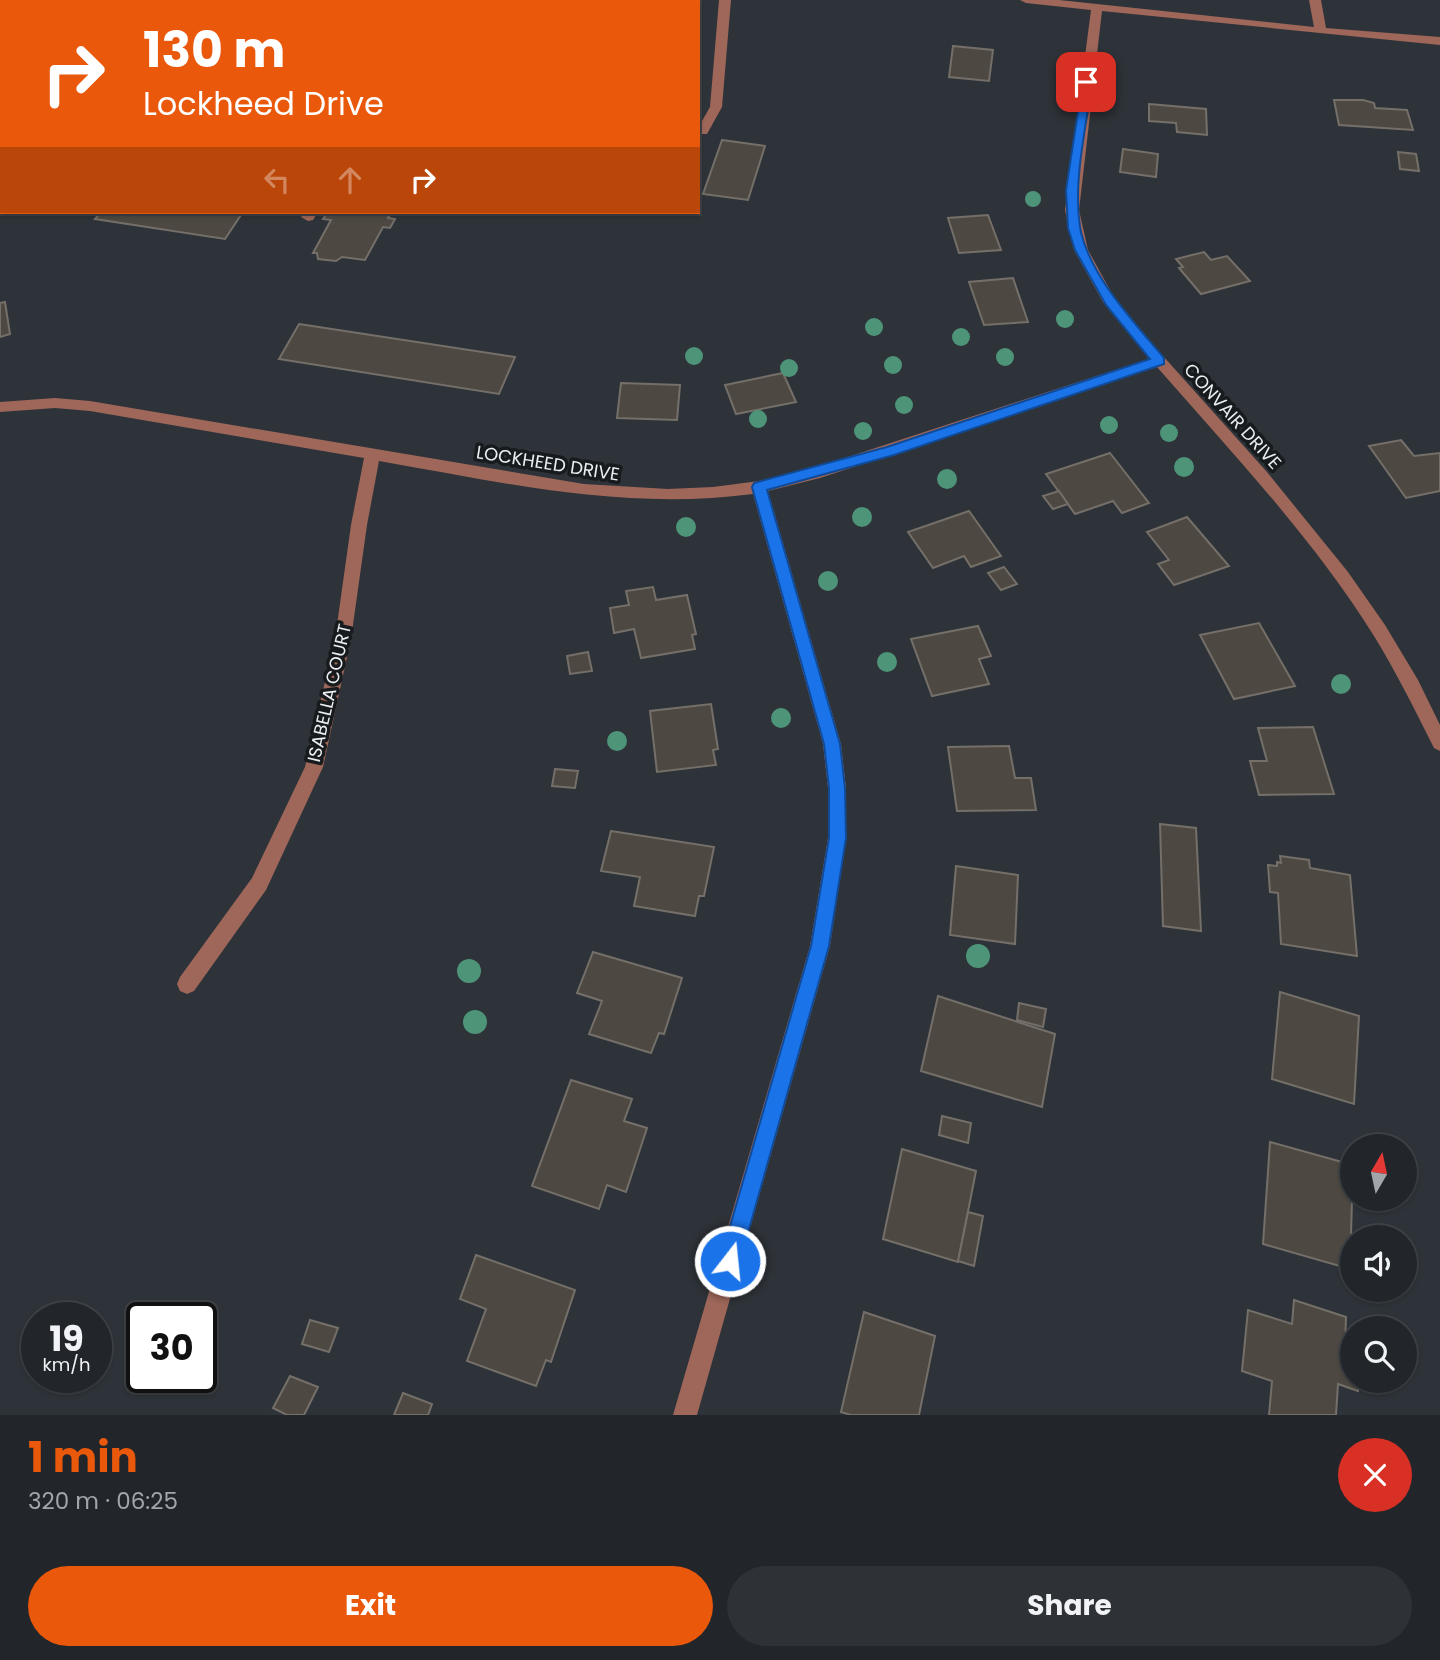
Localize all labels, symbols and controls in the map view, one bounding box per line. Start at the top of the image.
text: 130 m [143,16,285,84]
icon: right [28,28,119,119]
pin [1056,52,1116,112]
icon: arrive [1067,63,1105,101]
text: Lockheed Drive [143,81,384,126]
icon: left [258,161,296,199]
icon: ahead [331,161,369,199]
icon: right [404,161,442,199]
street label: CONVAIR DRIVE [1179,358,1287,474]
street label: LOCKHEED DRIVE [475,439,621,487]
street label: ISABELLA COURT [301,621,357,764]
north arrow [1340,1134,1418,1211]
map controls [1340,1134,1417,1393]
position arrow [693,1224,767,1298]
button: sound [1340,1225,1417,1302]
speed limit sign: 30 [126,1302,217,1393]
text: 19 [49,1314,84,1363]
button: search [1340,1316,1417,1393]
text: km/h [43,1352,90,1377]
text: 1 min [28,1428,138,1487]
button: close [1338,1438,1412,1512]
text: 320 m · 06:25 [28,1485,178,1517]
button: Exit [28,1566,713,1646]
button: Share [727,1566,1412,1646]

